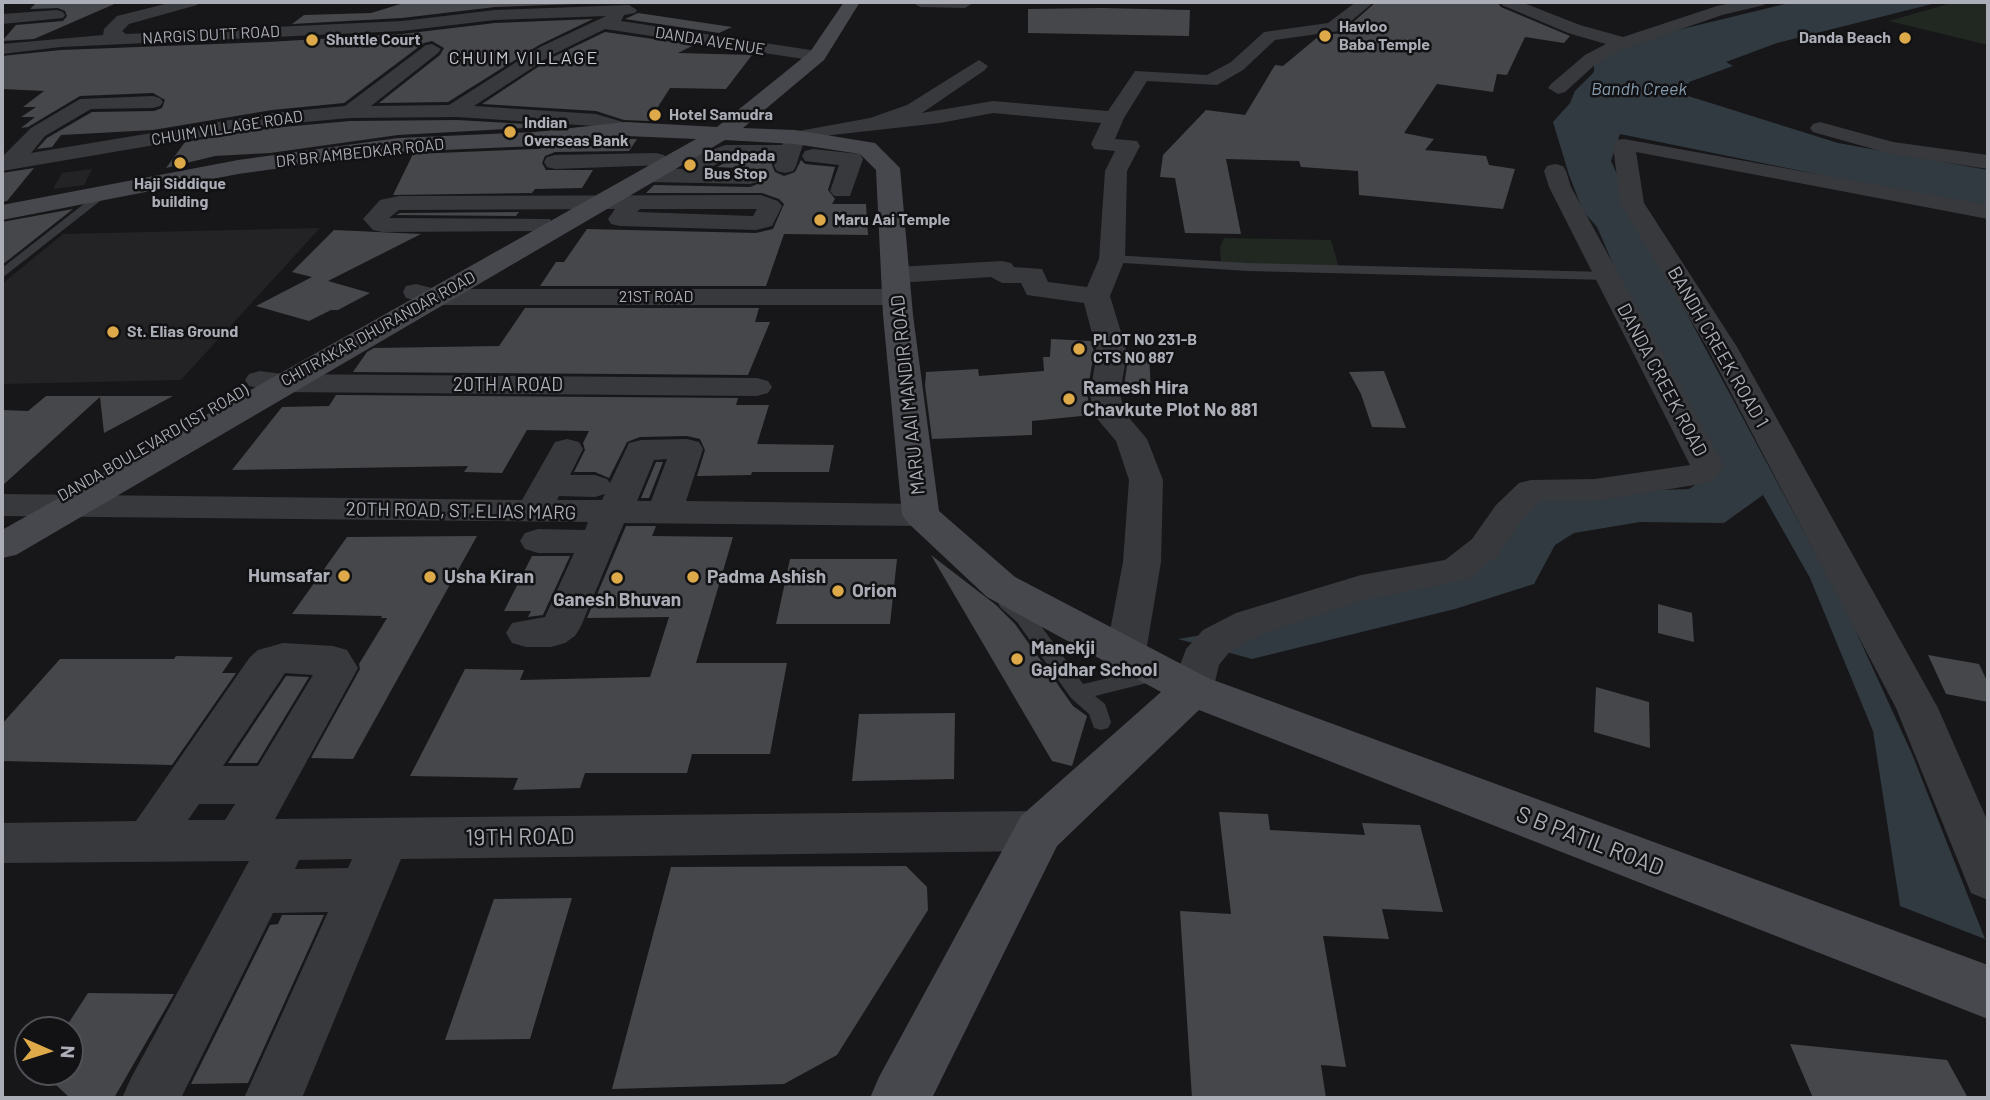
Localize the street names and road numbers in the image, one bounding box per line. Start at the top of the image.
street label: NARGIS DUTT ROAD [142,22,280,48]
street label: DANDA AVENUE [654,23,766,59]
street label: CHUIM VILLAGE ROAD [150,107,304,149]
street label: DR BR AMBEDKAR ROAD [275,135,445,171]
street label: BANDH CREEK ROAD 1 [1663,262,1773,432]
street label: CHITRAKAR DHURANDAR ROAD [277,267,479,391]
street label: 21ST ROAD [619,287,693,307]
street label: MARU AAI MANDIR ROAD [886,294,930,496]
street label: DANDA CREEK ROAD [1612,299,1712,461]
street label: 20TH A ROAD [453,374,563,396]
street label: DANDA BOULEVARD (1ST ROAD) [54,381,252,505]
street label: 20TH ROAD, ST.ELIAS MARG [345,498,577,524]
street label: S B PATIL ROAD [1512,800,1668,882]
street label: 19TH ROAD [465,822,575,852]

